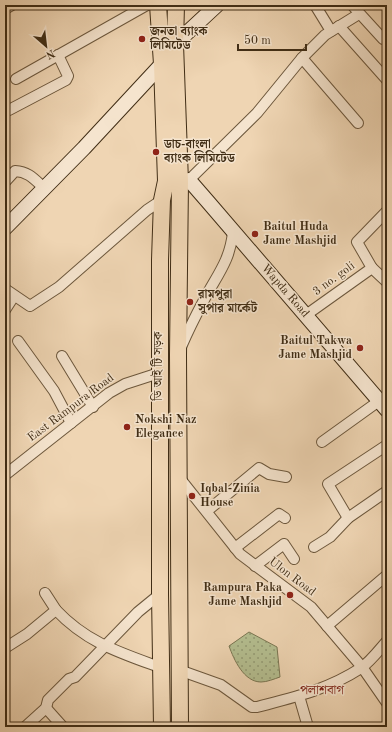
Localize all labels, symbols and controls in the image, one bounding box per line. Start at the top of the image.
place label: জনতা ব্যাংক লিমিটেড [149,25,208,52]
north arrow [26,26,66,66]
scale bar [238,26,306,52]
marker: জনতা ব্যাংক লিমিটেড [137,34,147,44]
text: 50 m [244,34,271,47]
text: N [43,47,56,61]
place label: ডাচ-বাংলা ব্যাংক লিমিটেড [163,138,236,165]
marker: ডাচ-বাংলা ব্যাংক লিমিটেড [151,147,161,157]
place label: Baitul Huda Jame Mashjid [263,221,337,247]
marker: Baitul Huda Jame Mashjid [250,229,260,239]
street label: 3 no. goli [311,260,357,298]
street label: Wapda Road [259,262,311,320]
place label: রামপুরা সুপার মার্কেট [197,288,258,315]
marker: রামপুরা সুপার মার্কেট [185,297,195,307]
street label: ডি আই টি সড়ক [150,331,165,401]
place label: Baitul Takwa Jame Mashjid [278,335,353,361]
marker: Baitul Takwa Jame Mashjid [355,343,365,353]
street label: East Rampura Road [26,372,116,444]
place label: Nokshi Naz Elegance [135,414,197,440]
marker: Nokshi Naz Elegance [122,422,132,432]
place label: Iqbal-Zinia House [200,483,260,509]
marker: Iqbal-Zinia House [187,491,197,501]
street label: Ulon Road [266,556,318,598]
place label: Rampura Paka Jame Mashjid [203,582,283,608]
marker: Rampura Paka Jame Mashjid [285,590,295,600]
district label: পলাশবাগ [300,684,345,697]

